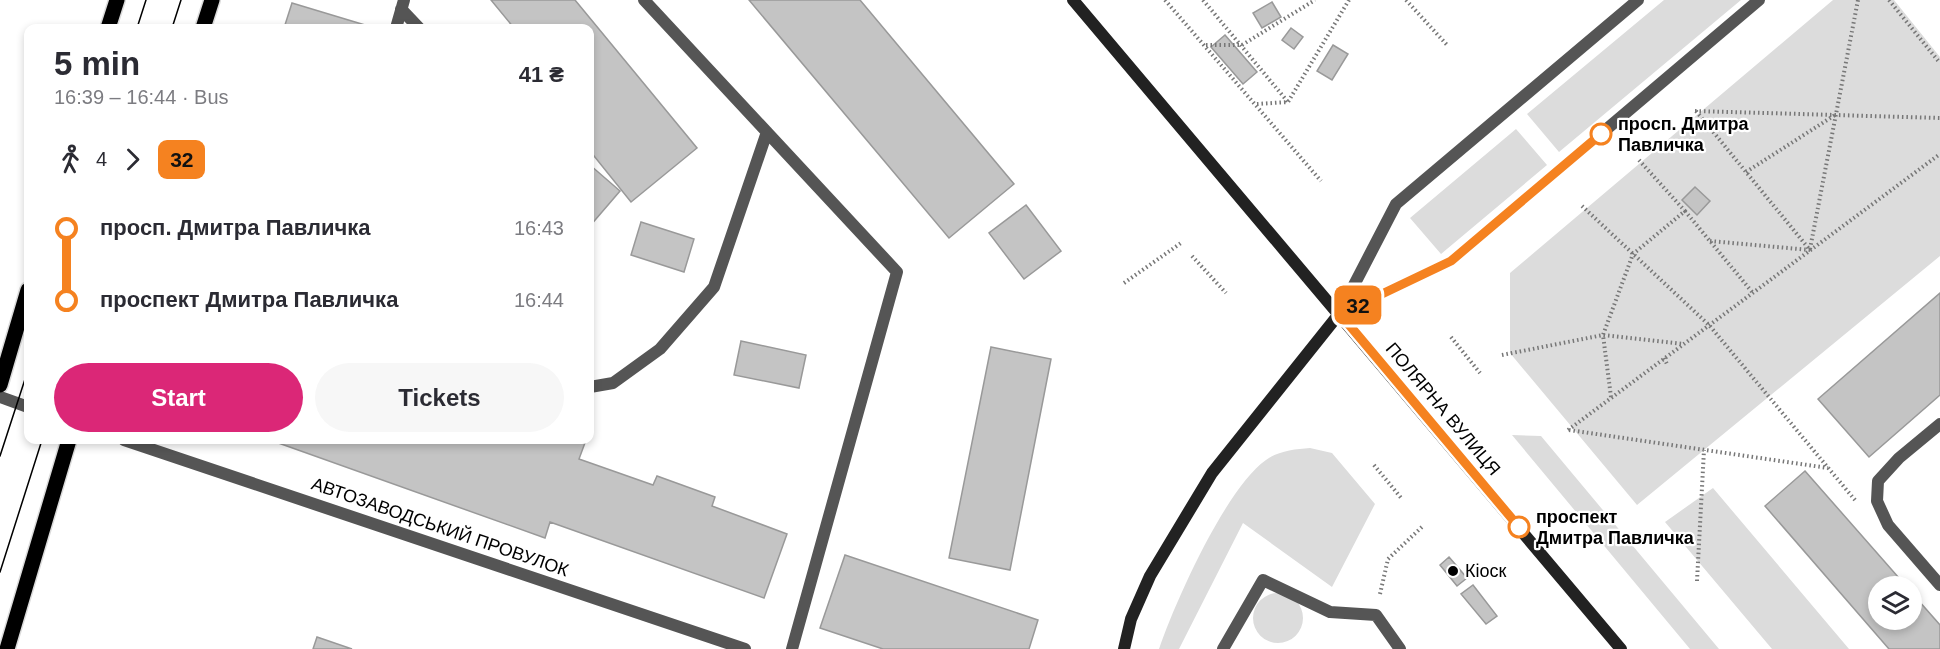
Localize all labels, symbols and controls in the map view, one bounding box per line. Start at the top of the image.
text: 5 min [54,45,140,82]
text: 41 ₴ [519,62,564,87]
text: 16:39 – 16:44 · Bus [54,86,229,108]
place label: просп. Дмитра Павличка [1618,114,1750,155]
marker: просп. Дмитра Павличка [1590,123,1612,145]
icon: walk [54,143,87,176]
icon: forward [116,143,149,176]
text: 4 [96,148,107,170]
text: 32 [170,148,193,171]
text: просп. Дмитра Павличка [100,215,370,240]
text: 16:43 [514,217,564,239]
line badge: 32 [1331,286,1385,324]
text: проспект Дмитра Павличка [100,287,398,312]
text: 16:44 [514,289,564,311]
text: 32 [1346,294,1370,317]
street label: ПОЛЯРНА ВУЛИЦЯ [1382,339,1504,479]
button: Start [54,363,303,432]
button: Tickets [315,363,564,432]
street label: АВТОЗАВОДСЬКИЙ ПРОВУЛОК [309,473,572,581]
place label: проспект Дмитра Павличка [1536,507,1695,548]
marker: проспект Дмитра Павличка [1508,516,1530,538]
place label: Кіоск [1465,561,1506,581]
marker: Кіоск [1446,564,1460,578]
map controls [1868,576,1922,630]
button: layers [1868,576,1922,630]

